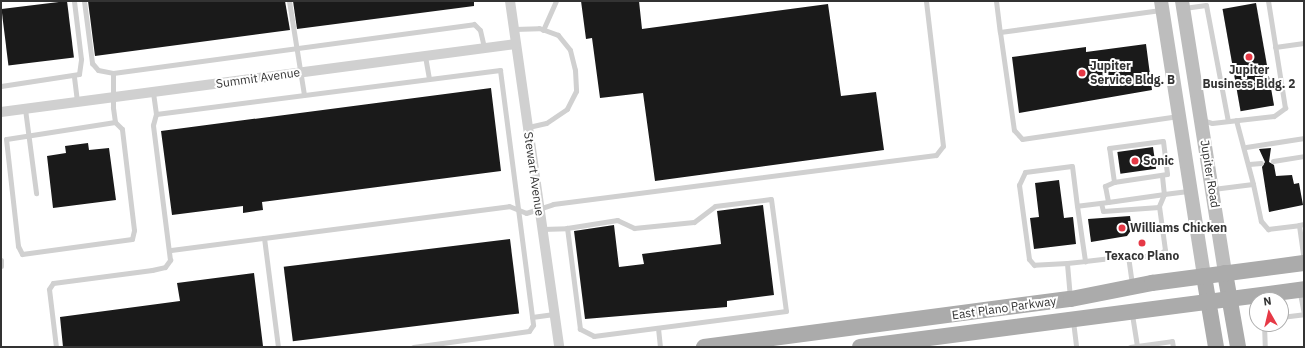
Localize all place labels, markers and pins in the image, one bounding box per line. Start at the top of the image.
marker: Jupiter Business Bldg. 2 [1244,52,1254,62]
place label: Jupiter Service Bldg. B [1090,59,1175,87]
place label: Jupiter Business Bldg. 2 [1203,63,1295,91]
marker: Jupiter Service Bldg. B [1077,68,1087,78]
place label: Sonic [1143,154,1174,168]
marker: Sonic [1130,156,1140,166]
place label: Williams Chicken [1130,221,1227,235]
marker: Williams Chicken [1117,223,1127,233]
marker: Texaco Plano [1137,238,1147,248]
place label: Texaco Plano [1105,249,1179,263]

